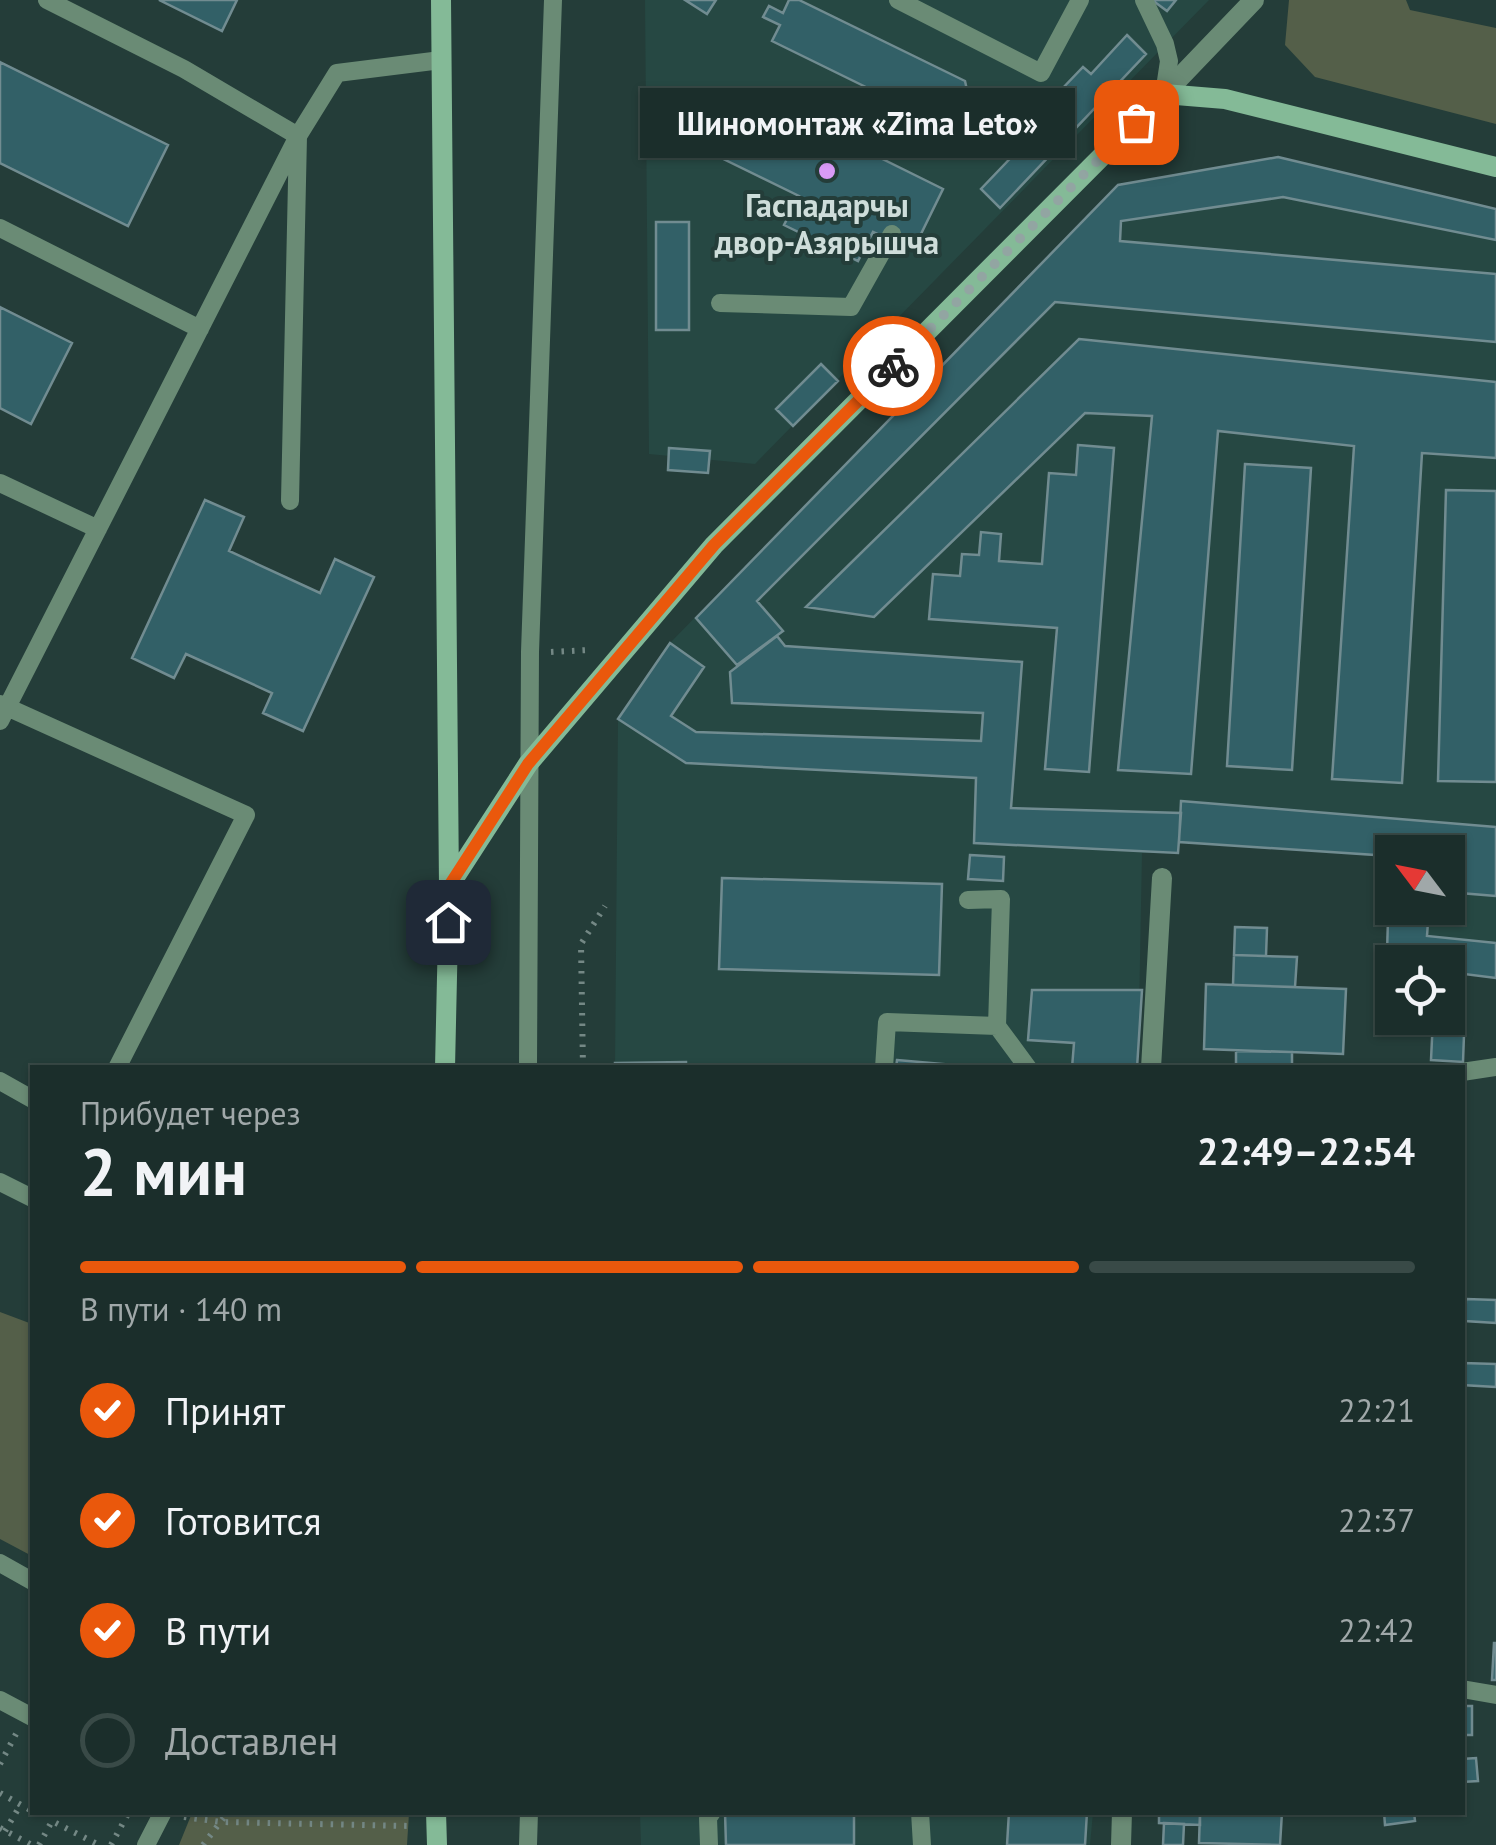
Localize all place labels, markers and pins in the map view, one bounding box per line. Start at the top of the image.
pin [1094,80,1179,165]
callout: Шиномонтаж «Zima Leto» [641,87,1076,157]
marker: Гаспадарчы двор-Азярышча [816,160,838,182]
place label: Гаспадарчы двор-Азярышча [714,184,939,263]
pin [406,880,491,965]

